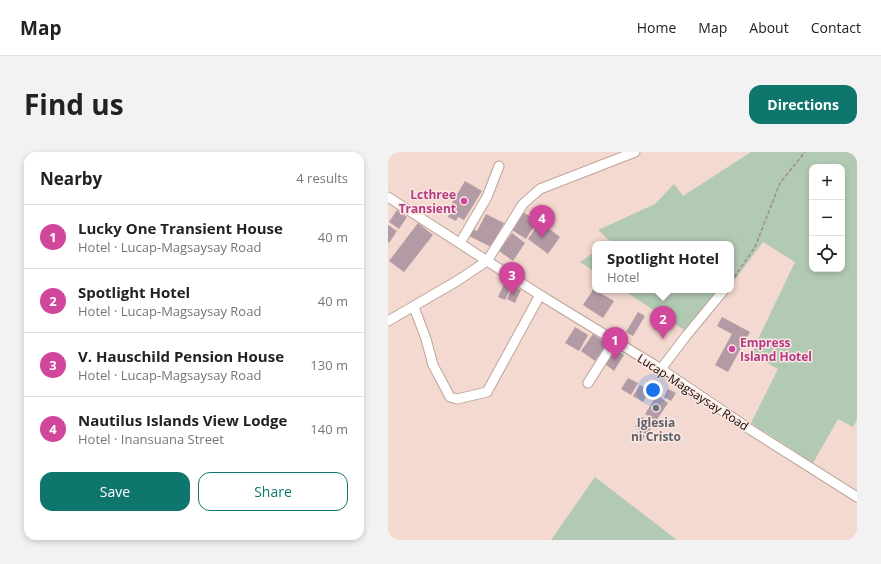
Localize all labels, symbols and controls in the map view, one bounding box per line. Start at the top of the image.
text: Map [20,15,61,41]
text: Home [637,18,676,37]
text: Map [698,18,727,37]
text: About [749,18,789,37]
text: Contact [811,18,861,37]
text: Find us [24,85,124,123]
button: Directions [749,85,857,124]
map controls [809,164,845,272]
button: + [809,164,845,200]
text: Nearby [40,167,102,190]
text: 4 results [296,169,348,187]
place label: Lcthree Transient [399,186,456,217]
marker: Lcthree Transient [459,196,469,206]
button: − [809,200,845,236]
pin: 4 [529,205,555,238]
text: Lucky One Transient House [78,218,283,238]
text: 1 [49,228,57,246]
text: 40 m [318,228,348,246]
button: locate [809,236,845,272]
text: Hotel · Lucap-Magsaysay Road [78,238,261,256]
popup [592,241,734,293]
text: Spotlight Hotel [607,248,719,268]
pin: 3 [499,262,525,295]
text: Hotel [607,268,640,286]
text: Spotlight Hotel [78,282,190,302]
text: 2 [49,292,57,310]
text: 40 m [318,292,348,310]
text: Hotel · Lucap-Magsaysay Road [78,302,261,320]
pin: 2 [650,306,676,339]
pin: 1 [602,327,628,360]
place label: Empress Island Hotel [740,334,812,365]
marker: Empress Island Hotel [727,344,737,354]
text: V. Hauschild Pension House [78,346,284,366]
street label: Lucap-Magsaysay Road [634,350,752,434]
text: 3 [49,356,57,374]
text: 130 m [310,356,348,374]
text: Hotel · Lucap-Magsaysay Road [78,366,261,384]
your location [643,380,663,400]
marker: Iglesia ni Cristo [651,403,661,413]
text: Nautilus Islands View Lodge [78,410,287,430]
place label: Iglesia ni Cristo [631,414,681,445]
text: 4 [49,420,57,438]
text: 140 m [310,420,348,438]
text: Hotel · Inansuana Street [78,430,224,448]
button: Save [40,472,190,511]
button: Share [198,472,348,511]

